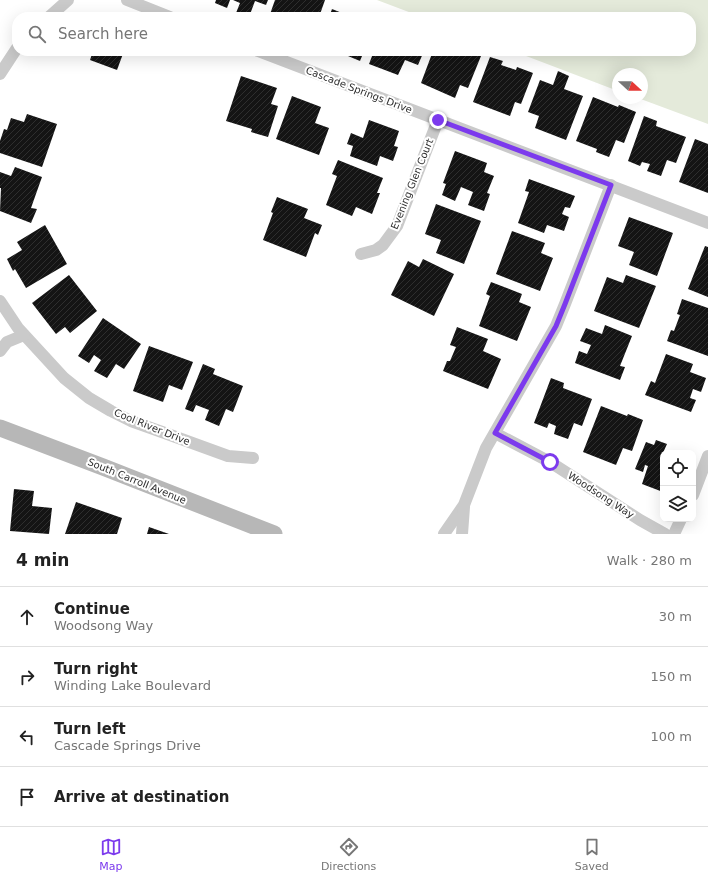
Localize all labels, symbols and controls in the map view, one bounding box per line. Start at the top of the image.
search box [12,12,696,56]
icon: search [26,23,48,45]
text: Search here [58,25,148,43]
street label: Cascade Springs Drive [304,65,414,115]
north arrow [612,68,648,104]
route end [429,111,447,129]
street label: Evening Glen Court [389,137,435,231]
street label: Cool River Drive [112,407,192,447]
map controls [660,450,696,522]
button: locate [660,450,696,486]
route start [541,453,559,471]
street label: South Carroll Avenue [86,456,188,506]
street label: Woodsong Way [566,470,636,520]
button: layers [660,486,696,522]
text: 4 min [16,550,69,570]
text: Walk · 280 m [607,553,692,568]
text: Continue [54,600,130,618]
icon: ahead [16,606,38,628]
text: 30 m [659,609,692,624]
text: Woodsong Way [54,618,153,633]
text: Turn right [54,660,138,678]
icon: right [16,666,38,688]
text: 150 m [650,669,692,684]
text: Winding Lake Boulevard [54,678,211,693]
text: Turn left [54,720,126,738]
icon: left [16,726,38,748]
text: 100 m [650,729,692,744]
text: Cascade Springs Drive [54,738,201,753]
icon: arrive [16,786,38,808]
text: Arrive at destination [54,788,229,806]
tab: Map [99,836,122,873]
tab: Directions [321,836,376,873]
tab: Saved [575,836,609,873]

